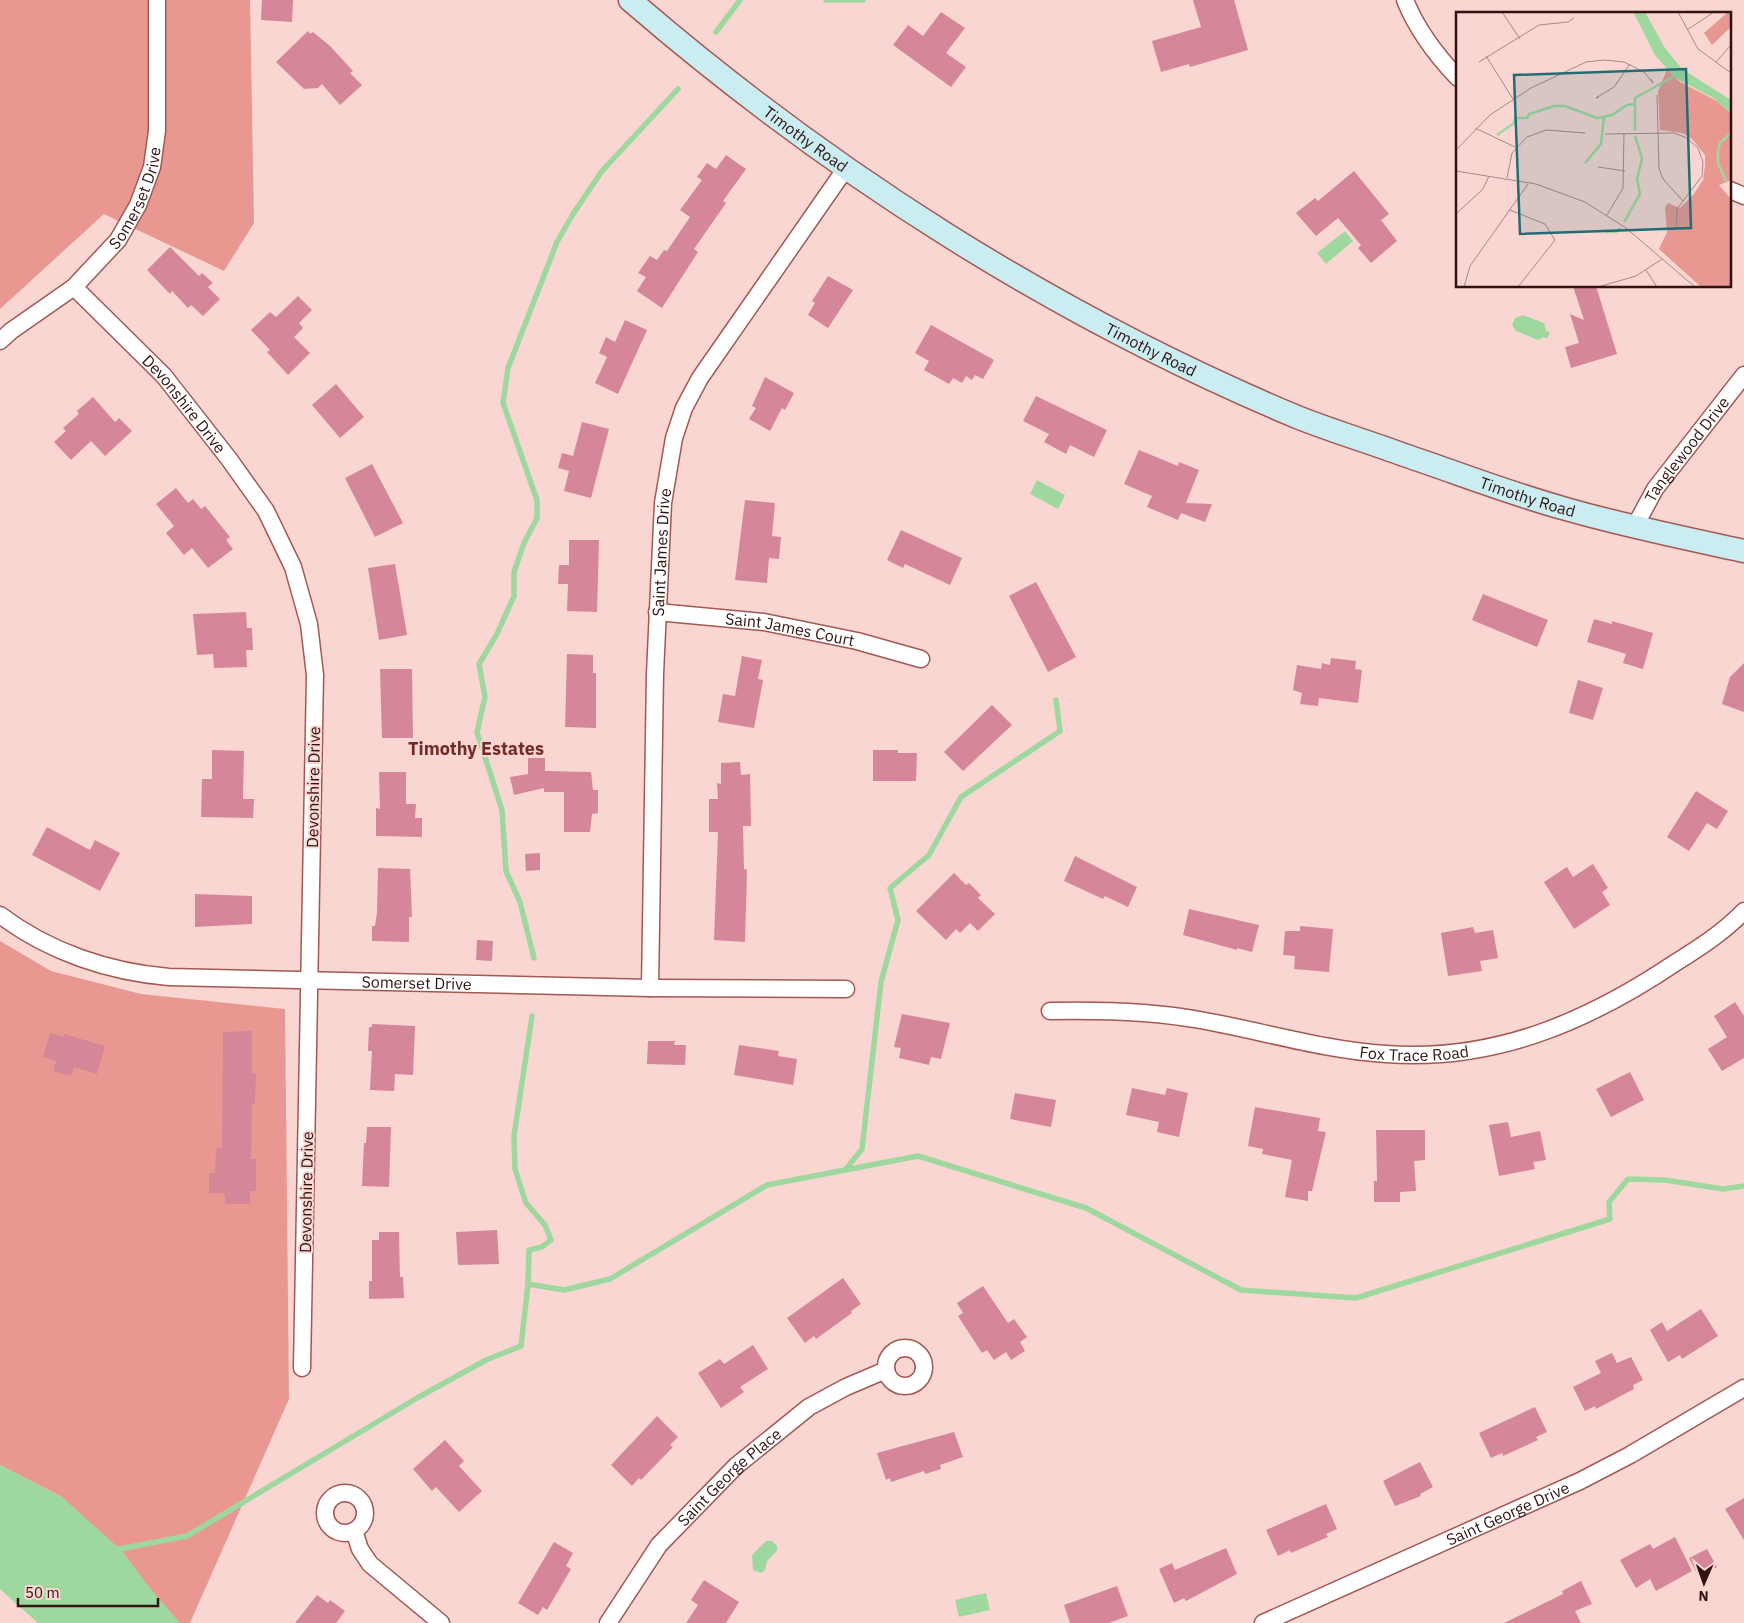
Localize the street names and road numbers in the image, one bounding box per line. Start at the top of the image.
street label: Timothy Road [760,102,852,176]
street label: Somerset Drive [104,145,165,254]
street label: Timothy Road [1102,318,1200,381]
street label: Devonshire Drive [138,350,231,457]
street label: Tanglewood Drive [1640,392,1733,505]
street label: Timothy Road [1477,472,1578,521]
street label: Saint James Drive [648,486,675,617]
street label: Saint James Court [724,608,856,650]
street label: Devonshire Drive [302,726,324,848]
street label: Somerset Drive [361,971,472,994]
street label: Fox Trace Road [1359,1041,1470,1065]
street label: Devonshire Drive [295,1131,317,1253]
street label: Saint George Place [673,1424,785,1530]
street label: Saint George Drive [1443,1477,1572,1550]

